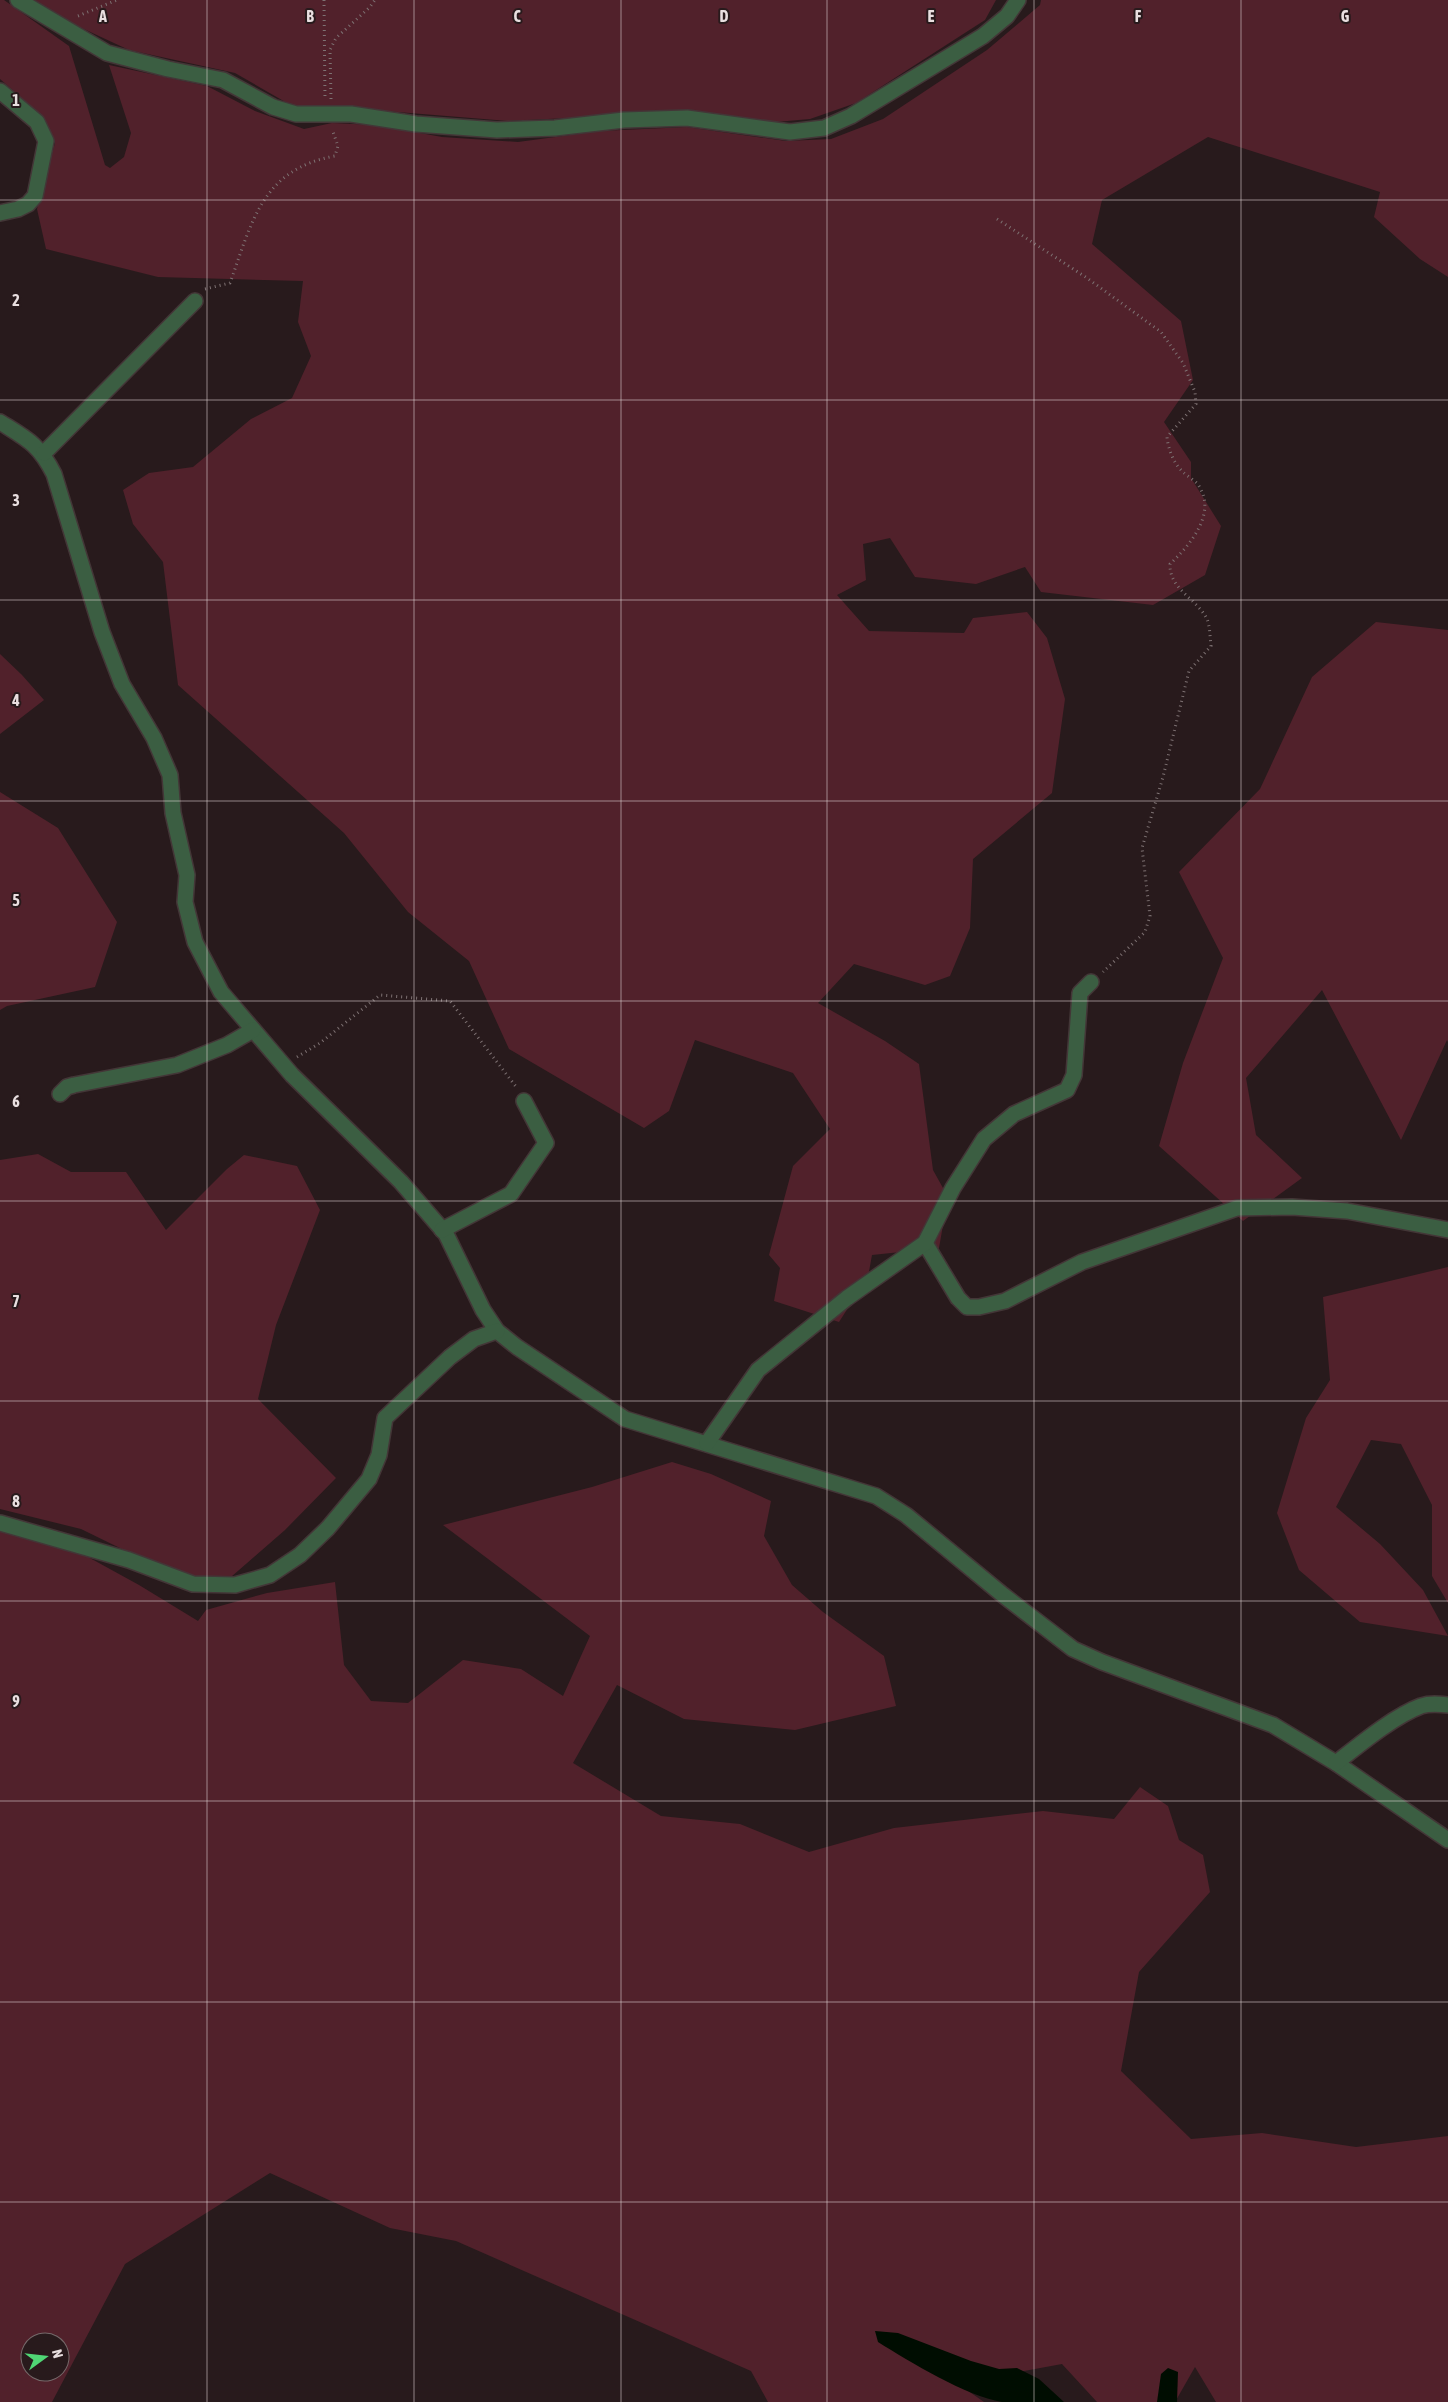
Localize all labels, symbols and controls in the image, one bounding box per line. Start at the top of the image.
text: A [98,7,107,25]
text: B [306,7,314,25]
text: C [513,7,521,25]
text: D [720,7,729,25]
text: E [928,7,935,25]
text: F [1135,7,1142,25]
text: G [1341,7,1350,25]
text: 1 [12,91,20,109]
text: 2 [12,291,20,309]
text: 3 [12,491,20,509]
text: 4 [11,691,20,709]
text: 5 [12,891,20,909]
text: 6 [12,1092,20,1110]
text: 7 [12,1292,20,1310]
text: 8 [12,1492,20,1510]
text: 9 [12,1692,20,1710]
north arrow [20,2332,70,2382]
text: N [49,2348,66,2360]

